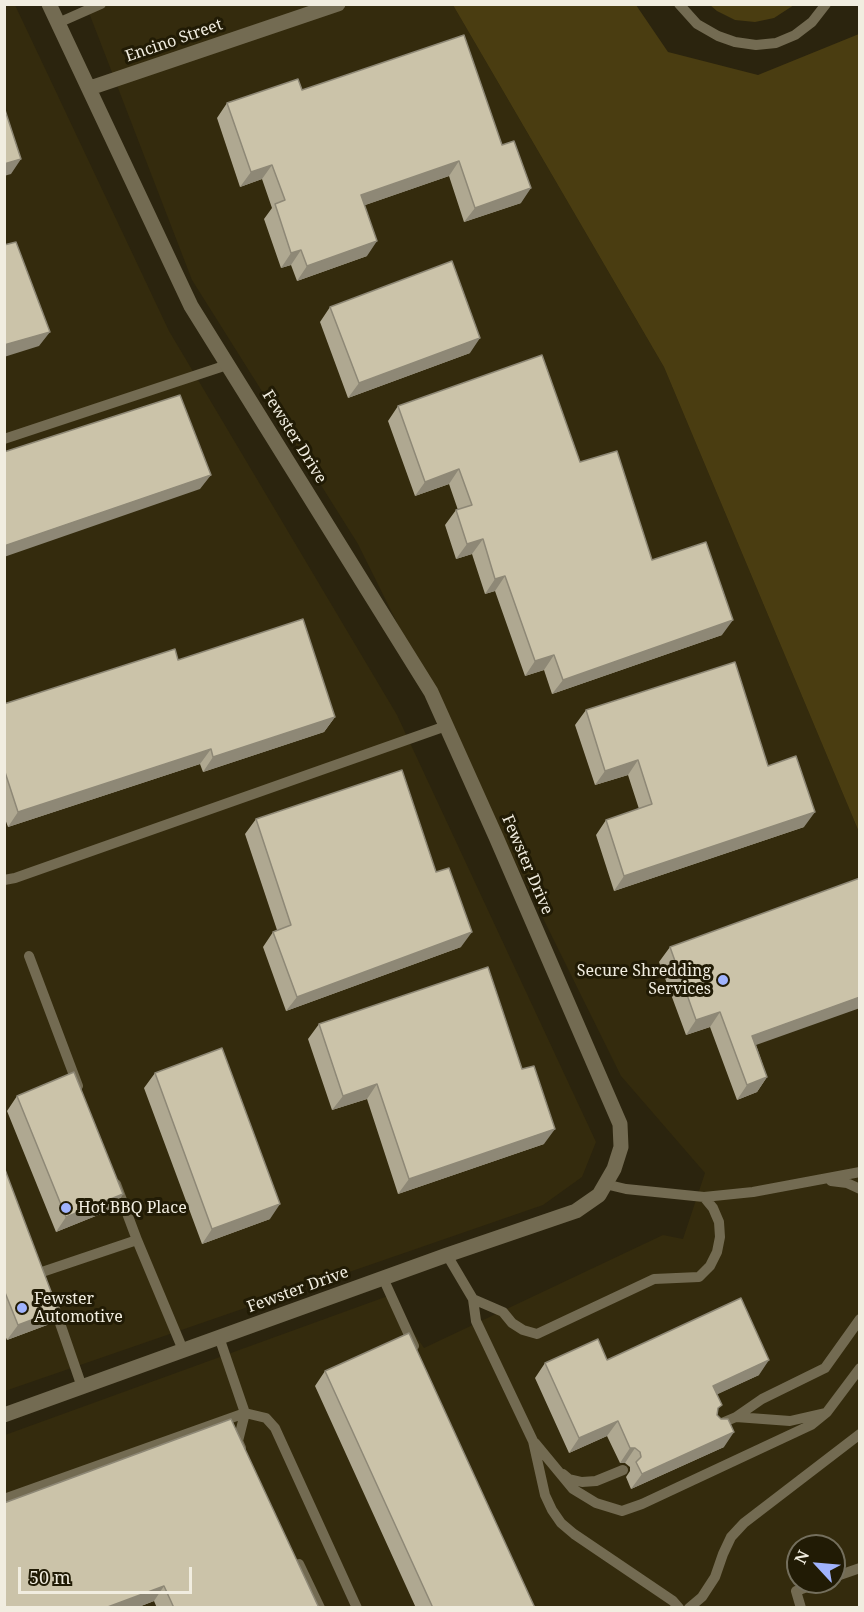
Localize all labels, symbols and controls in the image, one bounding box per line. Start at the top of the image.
street label: Encino Street [123,15,225,67]
street label: Fewster Drive [258,387,330,487]
street label: Fewster Drive [497,812,557,918]
place label: Secure Shredding Services [577,961,711,999]
marker: Secure Shredding Services [716,973,730,987]
place label: Hot BBQ Place [78,1198,187,1218]
marker: Hot BBQ Place [59,1201,73,1215]
street label: Fewster Drive [245,1263,351,1317]
place label: Fewster Automotive [34,1289,123,1327]
marker: Fewster Automotive [15,1301,29,1315]
north arrow [786,1534,846,1594]
text: N [789,1547,814,1567]
scale bar [21,1555,195,1593]
text: 50 m [29,1565,71,1589]

